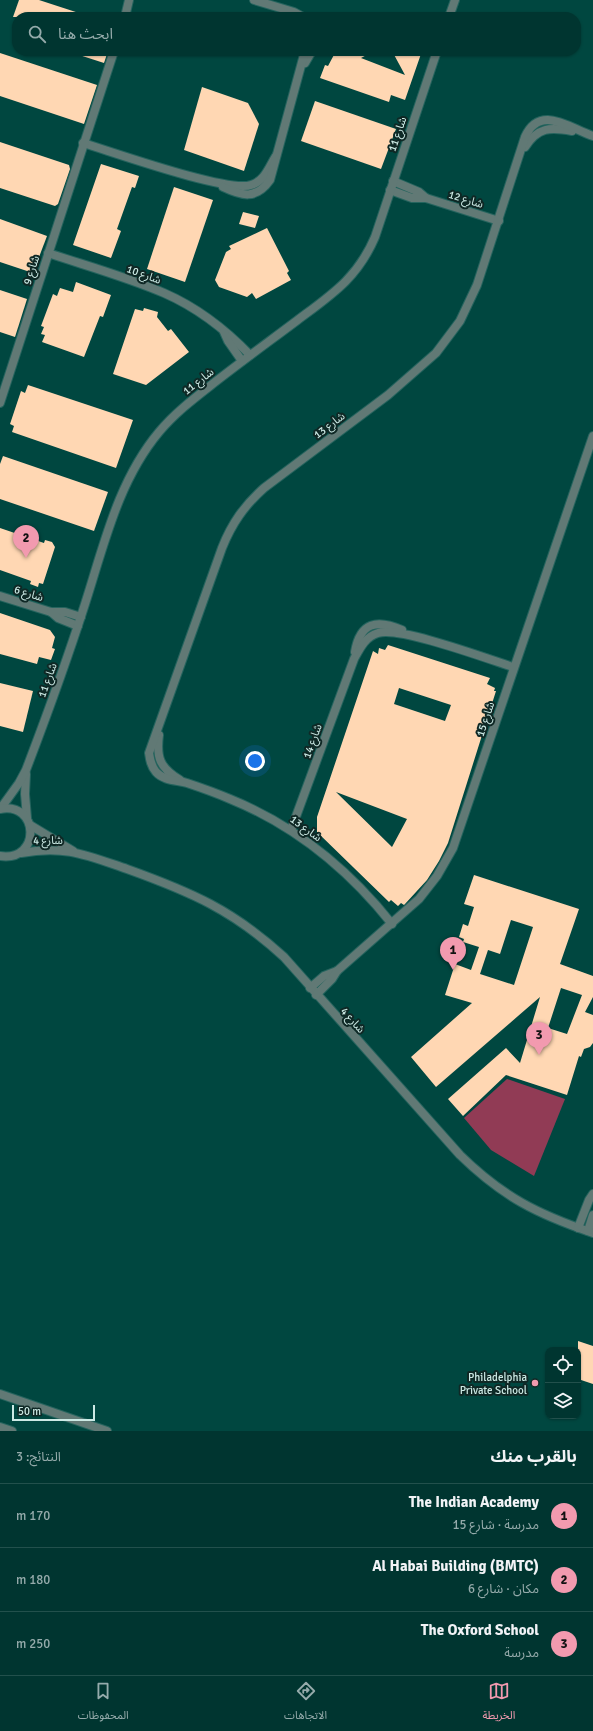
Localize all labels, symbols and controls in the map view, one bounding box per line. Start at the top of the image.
search box [12,12,581,56]
icon: search [26,23,48,45]
text: ابحث هنا [58,25,113,43]
street label: شارع 11 [386,115,411,154]
street label: شارع 12 [447,188,485,212]
street label: شارع 9 [21,254,43,287]
street label: شارع 10 [124,262,163,288]
street label: شارع 11 [180,365,217,398]
street label: شارع 13 [311,409,348,442]
pin: 2 [13,525,39,558]
street label: شارع 6 [12,583,45,605]
street label: شارع 11 [35,661,61,700]
street label: شارع 15 [474,700,498,738]
street label: شارع 14 [300,722,326,761]
your location [245,751,265,771]
street label: شارع 13 [287,813,324,845]
street label: شارع 4 [33,834,63,848]
pin: 1 [440,937,466,970]
street label: شارع 4 [337,1005,368,1037]
pin: 3 [526,1022,552,1055]
map controls [545,1347,581,1419]
button: locate [545,1347,581,1383]
place label: Philadelphia Private School [460,1371,527,1397]
marker: Philadelphia Private School [530,1378,540,1388]
button: layers [545,1383,581,1419]
scale bar [12,1403,95,1422]
text: 50 m [18,1405,41,1418]
text: بالقرب منك [490,1446,577,1467]
text: النتائج: 3 [16,1449,61,1465]
text: The Indian Academy [409,1493,539,1511]
text: 170 m [16,1508,50,1524]
text: 1 [560,1508,568,1524]
text: مدرسة · شارع 15 [452,1517,539,1533]
text: Al Habai Building (BMTC) [372,1557,539,1575]
text: 180 m [16,1572,50,1588]
text: 2 [560,1572,568,1588]
text: مكان · شارع 6 [468,1581,539,1597]
text: The Oxford School [421,1621,539,1639]
text: 250 m [16,1636,50,1652]
text: 3 [560,1636,568,1652]
text: مدرسة [504,1645,539,1661]
tab: المحفوظات [78,1680,129,1727]
tab: الاتجاهات [284,1680,327,1727]
tab: الخريطة [482,1680,515,1727]

